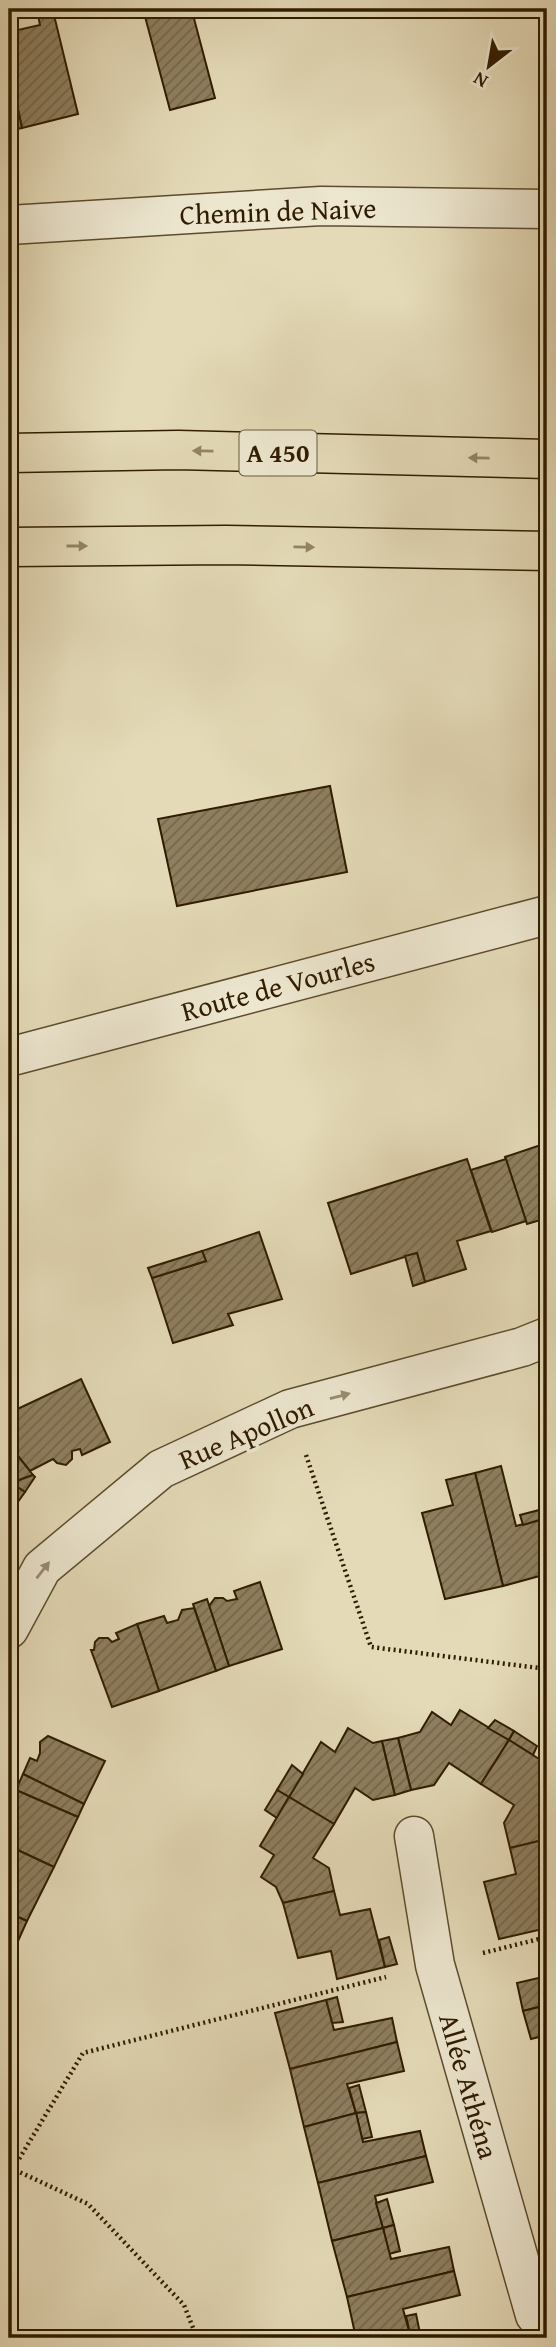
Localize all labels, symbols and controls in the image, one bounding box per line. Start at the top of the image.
north arrow [454,32,524,102]
text: N [467,65,493,96]
street label: Chemin de Naive [179,187,377,234]
road number: A 450 [240,430,316,475]
one-way arrow [191,445,213,457]
one-way arrow [468,452,490,463]
one-way arrow [66,540,88,552]
one-way arrow [294,541,316,552]
street label: Route de Vourles [177,940,379,1031]
street label: Rue Apollon [172,1386,320,1479]
one-way arrow [329,1390,351,1401]
one-way arrow [35,1562,50,1580]
street label: Allée Athéna [429,2008,510,2164]

